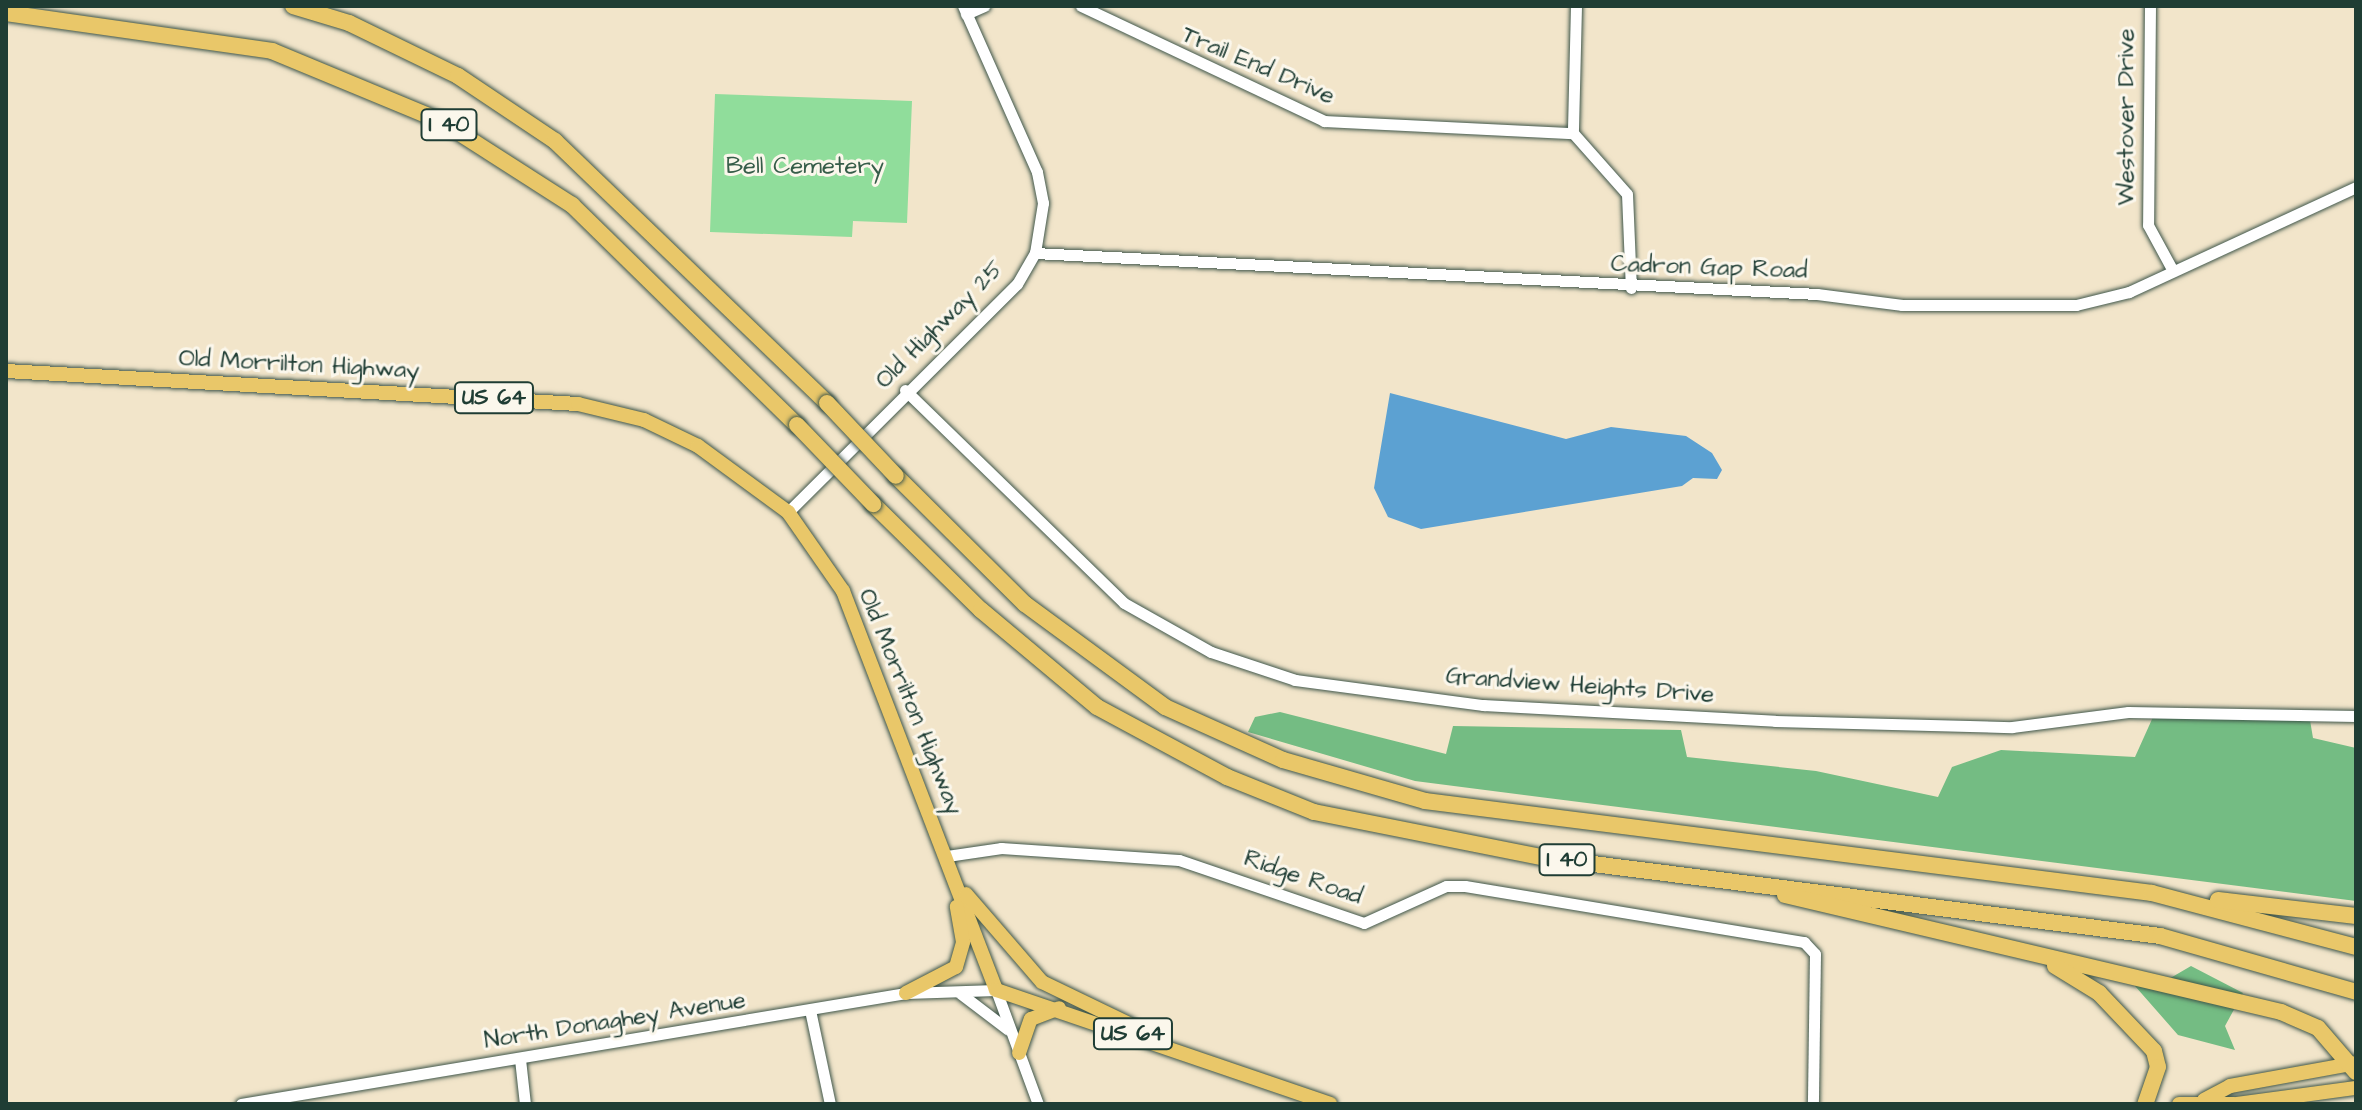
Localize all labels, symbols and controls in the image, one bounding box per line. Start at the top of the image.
street label: Trail End Drive [1177,21,1339,111]
street label: Westover Drive [2113,29,2141,205]
road number: I 40 [419,107,479,143]
park label: Bell Cemetery [726,153,884,181]
street label: Cadron Gap Road [1610,250,1808,286]
street label: Old Highway 25 [870,255,1010,395]
street label: Old Morrilton Highway [178,344,420,386]
road number: US 64 [452,380,536,416]
street label: Old Morrilton Highway [852,585,968,819]
street label: Grandview Heights Drive [1445,662,1715,710]
road number: I 40 [1537,842,1597,878]
street label: Ridge Road [1240,844,1366,912]
street label: North Donaghey Avenue [482,986,748,1056]
road number: US 64 [1091,1016,1175,1052]

